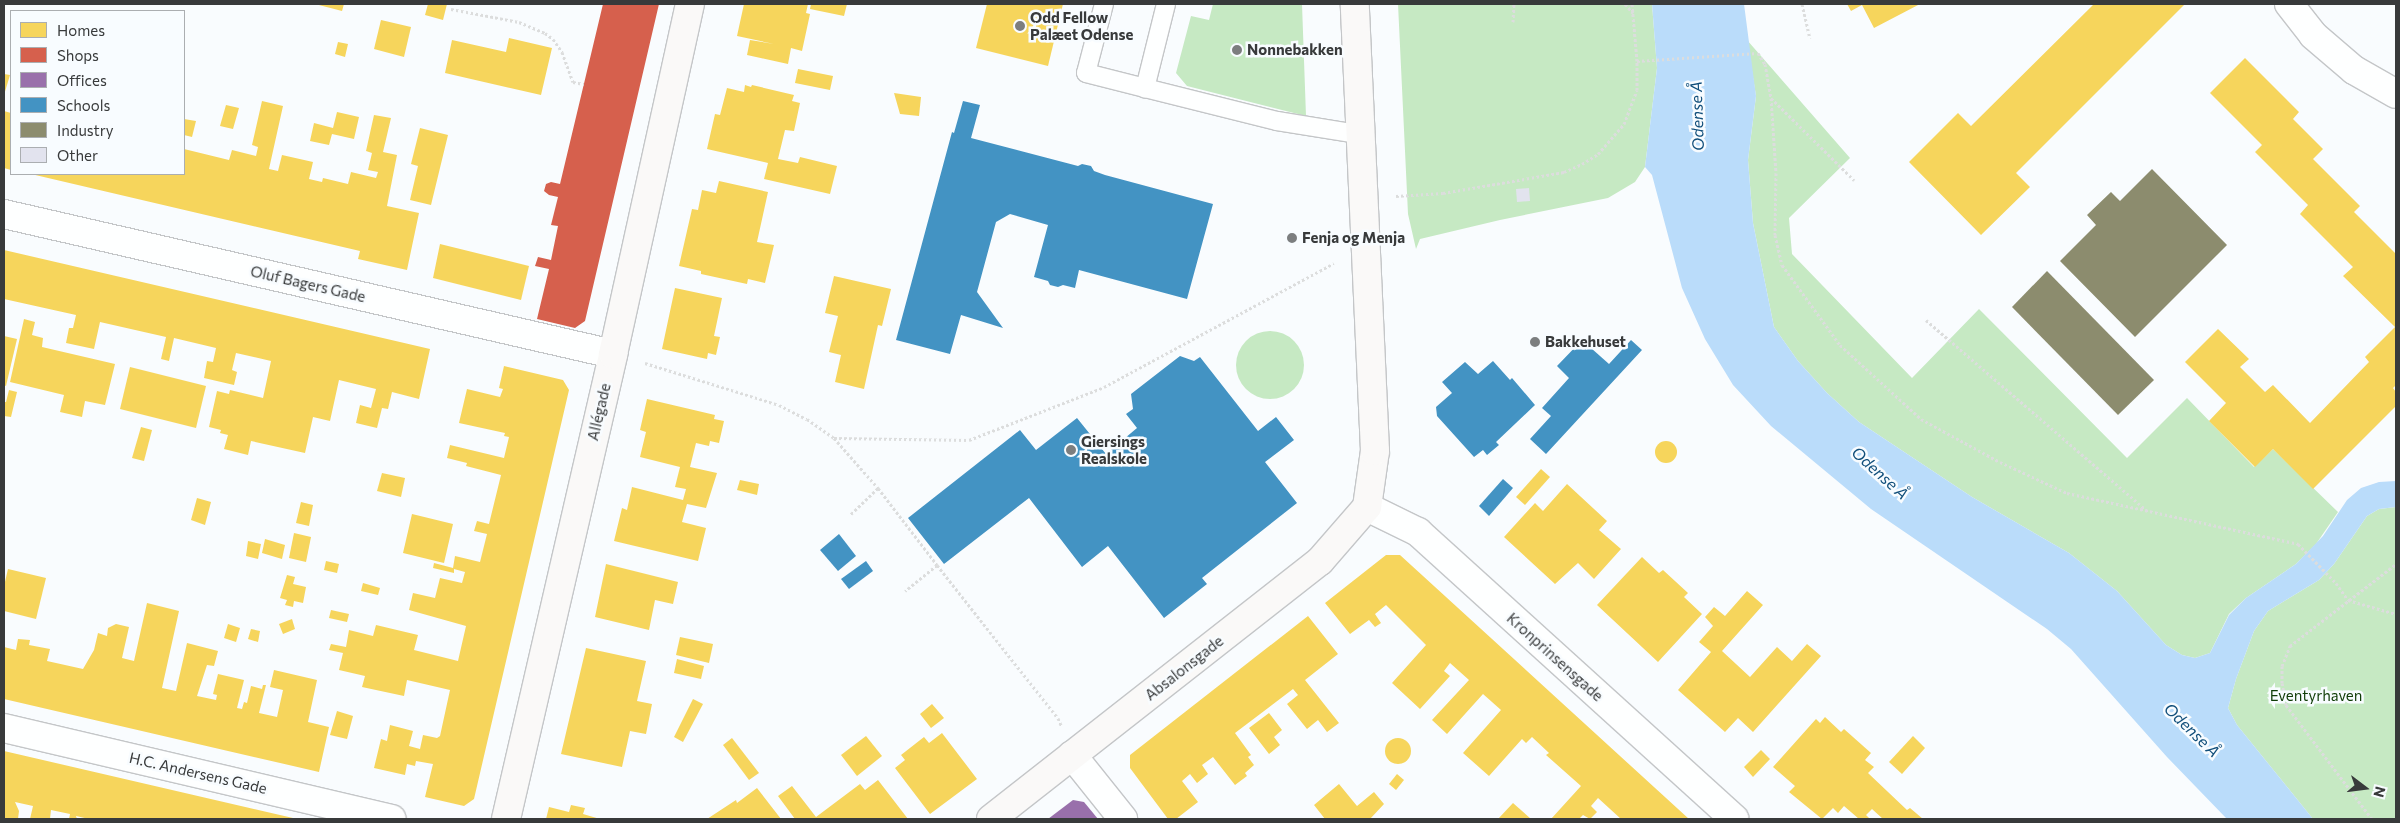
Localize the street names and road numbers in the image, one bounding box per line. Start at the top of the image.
street label: Oluf Bagers Gade [249,262,367,306]
street label: Allégade [584,382,614,442]
street label: Kronprinsensgade [1503,609,1607,705]
street label: Absalonsgade [1141,632,1227,704]
street label: H.C. Andersens Gade [127,748,269,798]

